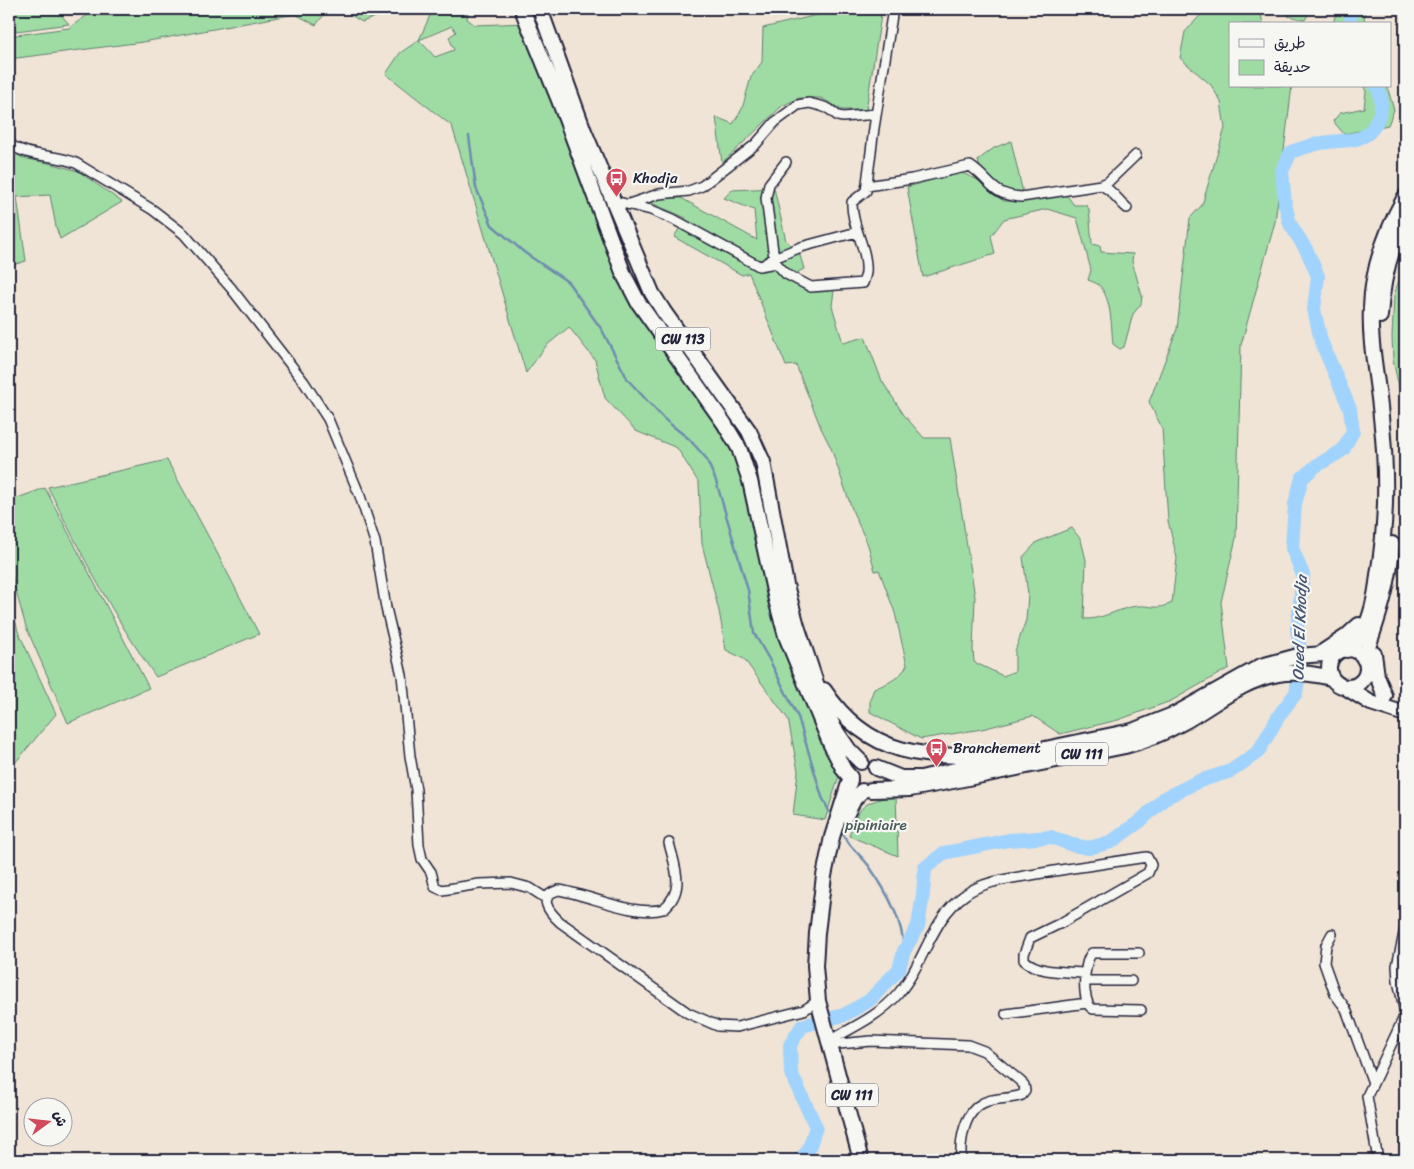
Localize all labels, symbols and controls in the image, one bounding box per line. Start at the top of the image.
legend [1229,22,1392,88]
text: طريق [1274,30,1306,56]
text: حديقة [1274,54,1311,80]
place label: Khodja [633,165,678,191]
bus stop icon: Khodja [605,166,629,197]
road number: CW 113 [656,328,710,350]
water label: Oued El Khodja [1283,573,1316,681]
place label: Branchement [953,735,1041,761]
bus stop icon: Branchement [925,736,949,767]
road number: CW 111 [1056,742,1108,766]
park label: pipiniaire [844,812,907,838]
road number: CW 111 [826,1084,878,1106]
north arrow [22,1096,72,1146]
text: ش [46,1108,74,1129]

